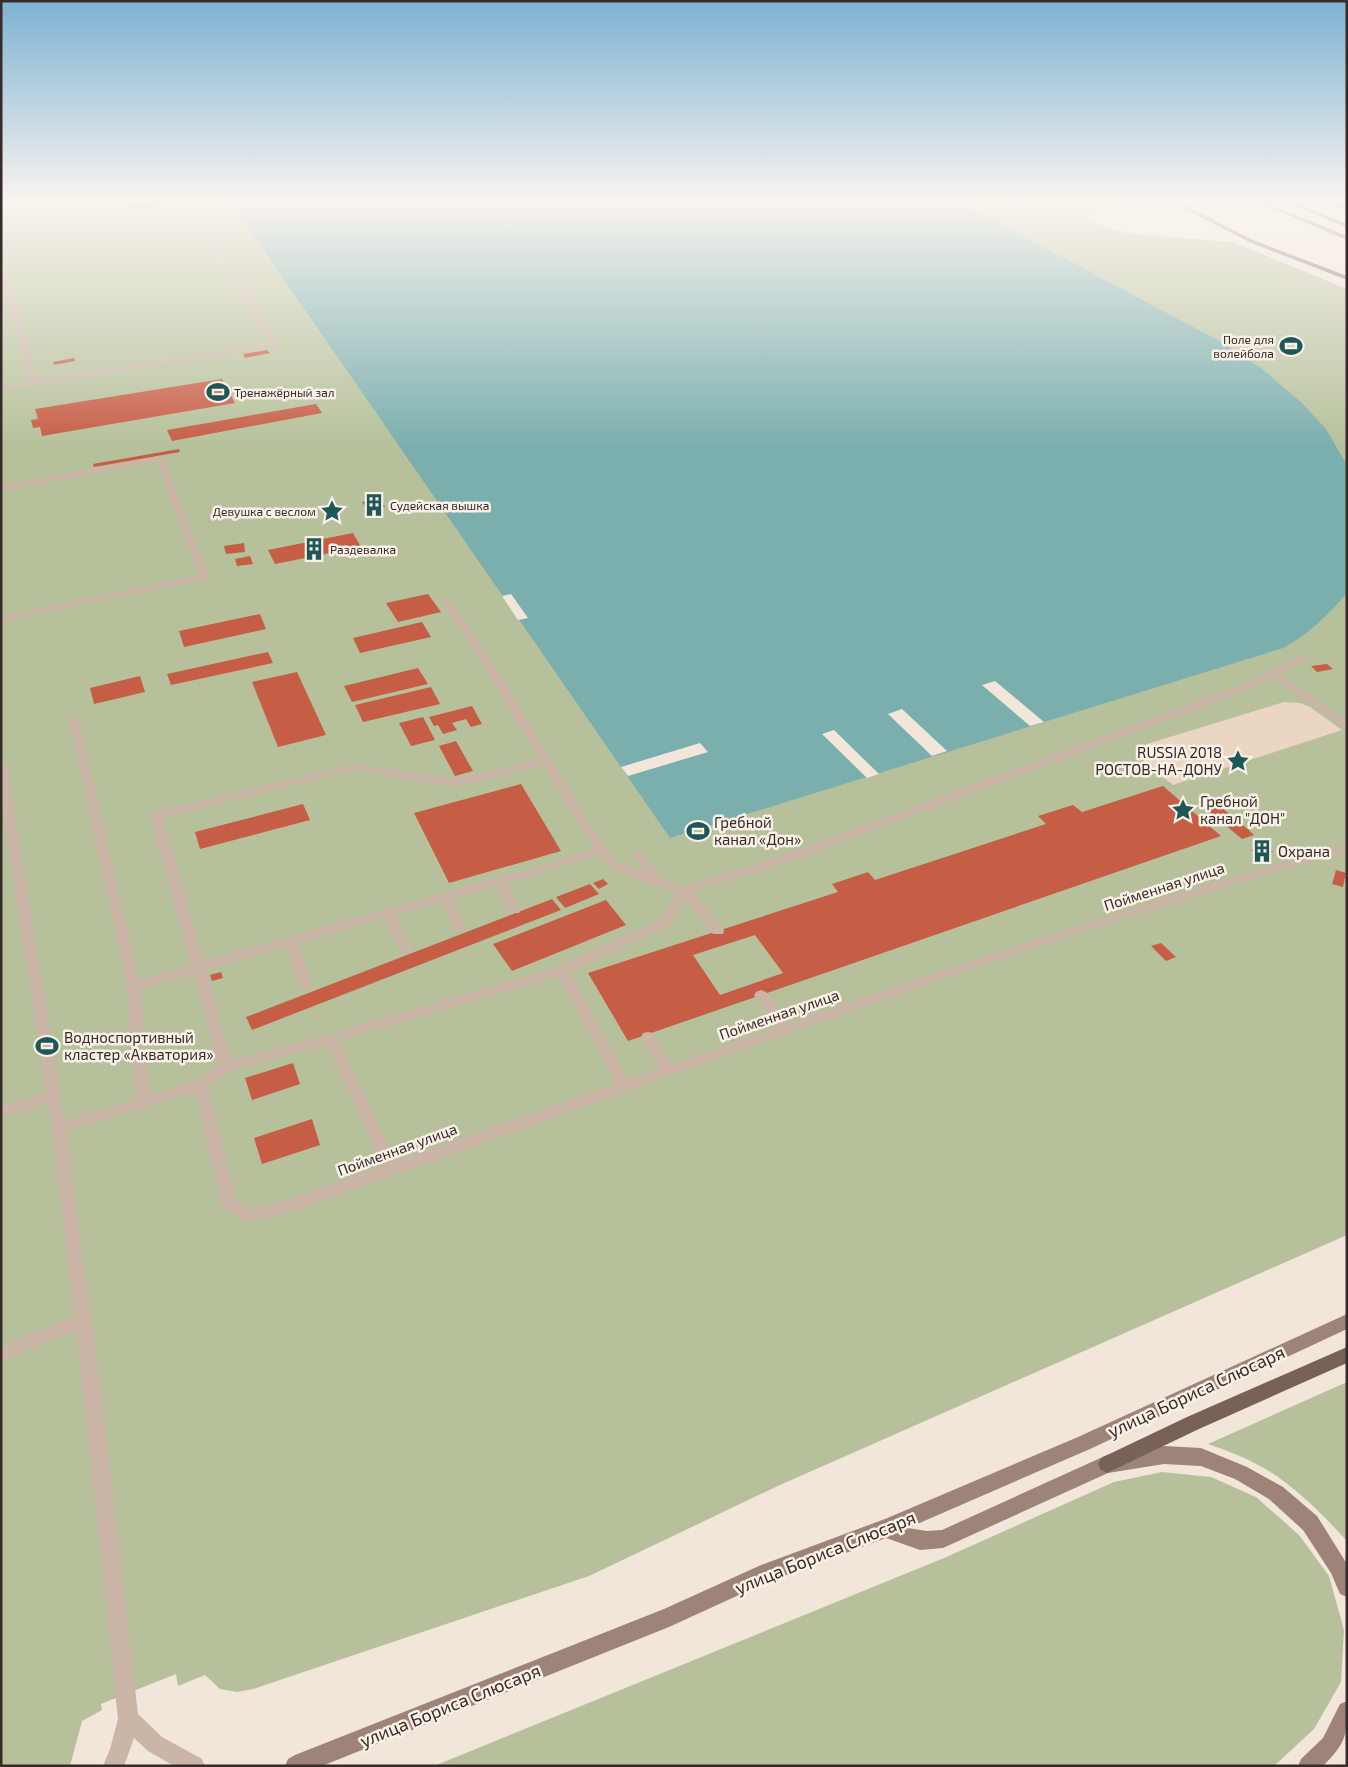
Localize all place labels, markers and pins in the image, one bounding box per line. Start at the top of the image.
place label: Поле для волейбола [1213,332,1274,360]
sports icon: Поле для волейбола [1278,333,1304,359]
sports icon: Тренажёрный зал [205,379,231,405]
place label: Тренажёрный зал [234,385,335,399]
building icon: Судейская вышка [361,492,387,518]
place icon: Девушка с веслом [319,498,345,524]
place label: Судейская вышка [390,498,489,513]
place label: Девушка с веслом [213,504,316,519]
building icon: Раздевалка [301,536,327,562]
place label: Раздевалка [330,542,396,556]
place label: RUSSIA 2018 РОСТОВ-НА-ДОНУ [1095,743,1223,778]
place icon: RUSSIA 2018 РОСТОВ-НА-ДОНУ [1225,748,1251,774]
place label: Гребной канал "ДОН" [1200,792,1285,827]
place icon: Гребной канал "ДОН" [1170,797,1196,823]
place label: Гребной канал «Дон» [714,813,801,848]
sports icon: Гребной канал «Дон» [685,818,711,844]
building icon: Охрана [1249,838,1275,864]
place label: Охрана [1278,842,1330,860]
place label: Водноспортивный кластер «Акватория» [64,1028,214,1063]
sports icon: Водноспортивный кластер «Акватория» [34,1033,60,1059]

